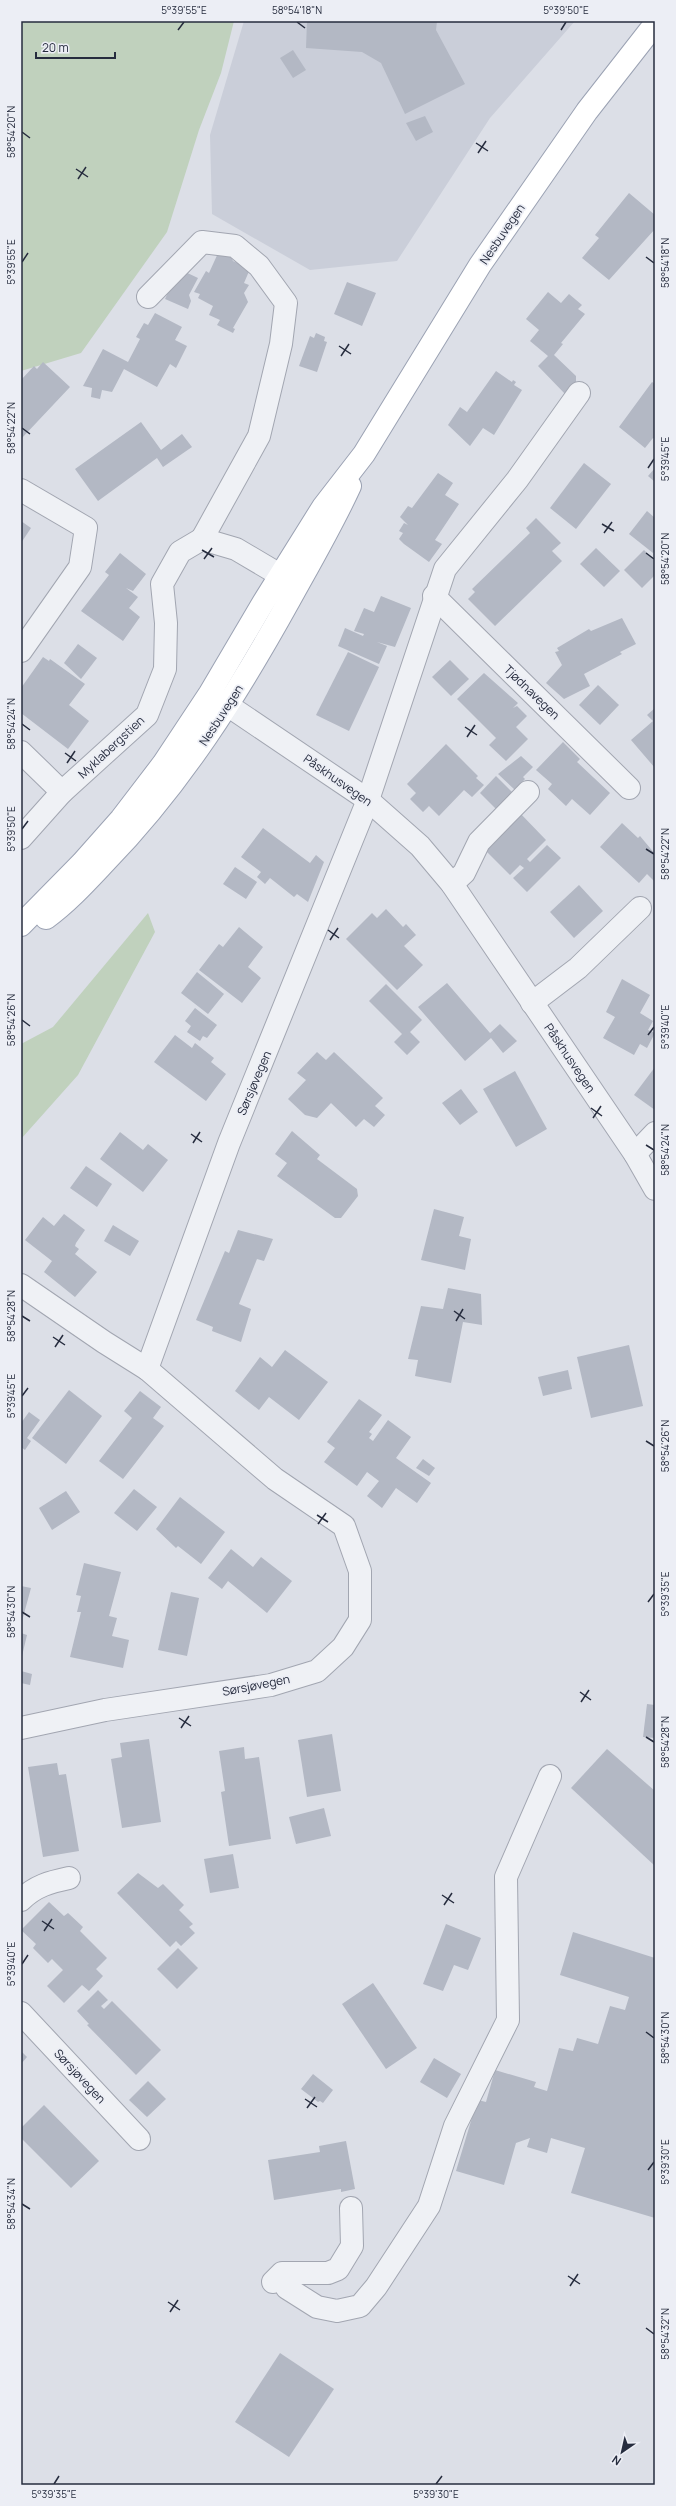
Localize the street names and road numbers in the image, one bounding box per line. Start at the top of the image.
street label: Nesbuvegen [475,200,529,268]
street label: Tjødnavegen [500,661,564,723]
street label: Nesbuvegen [195,681,247,749]
street label: Myklabergstien [74,712,148,782]
street label: Påskhusvegen [300,750,376,810]
street label: Påskhusvegen [541,1020,599,1096]
street label: Sørsjøvegen [233,1048,275,1118]
street label: Sørsjøvegen [221,1670,291,1700]
street label: Sørsjøvegen [50,2045,110,2107]

